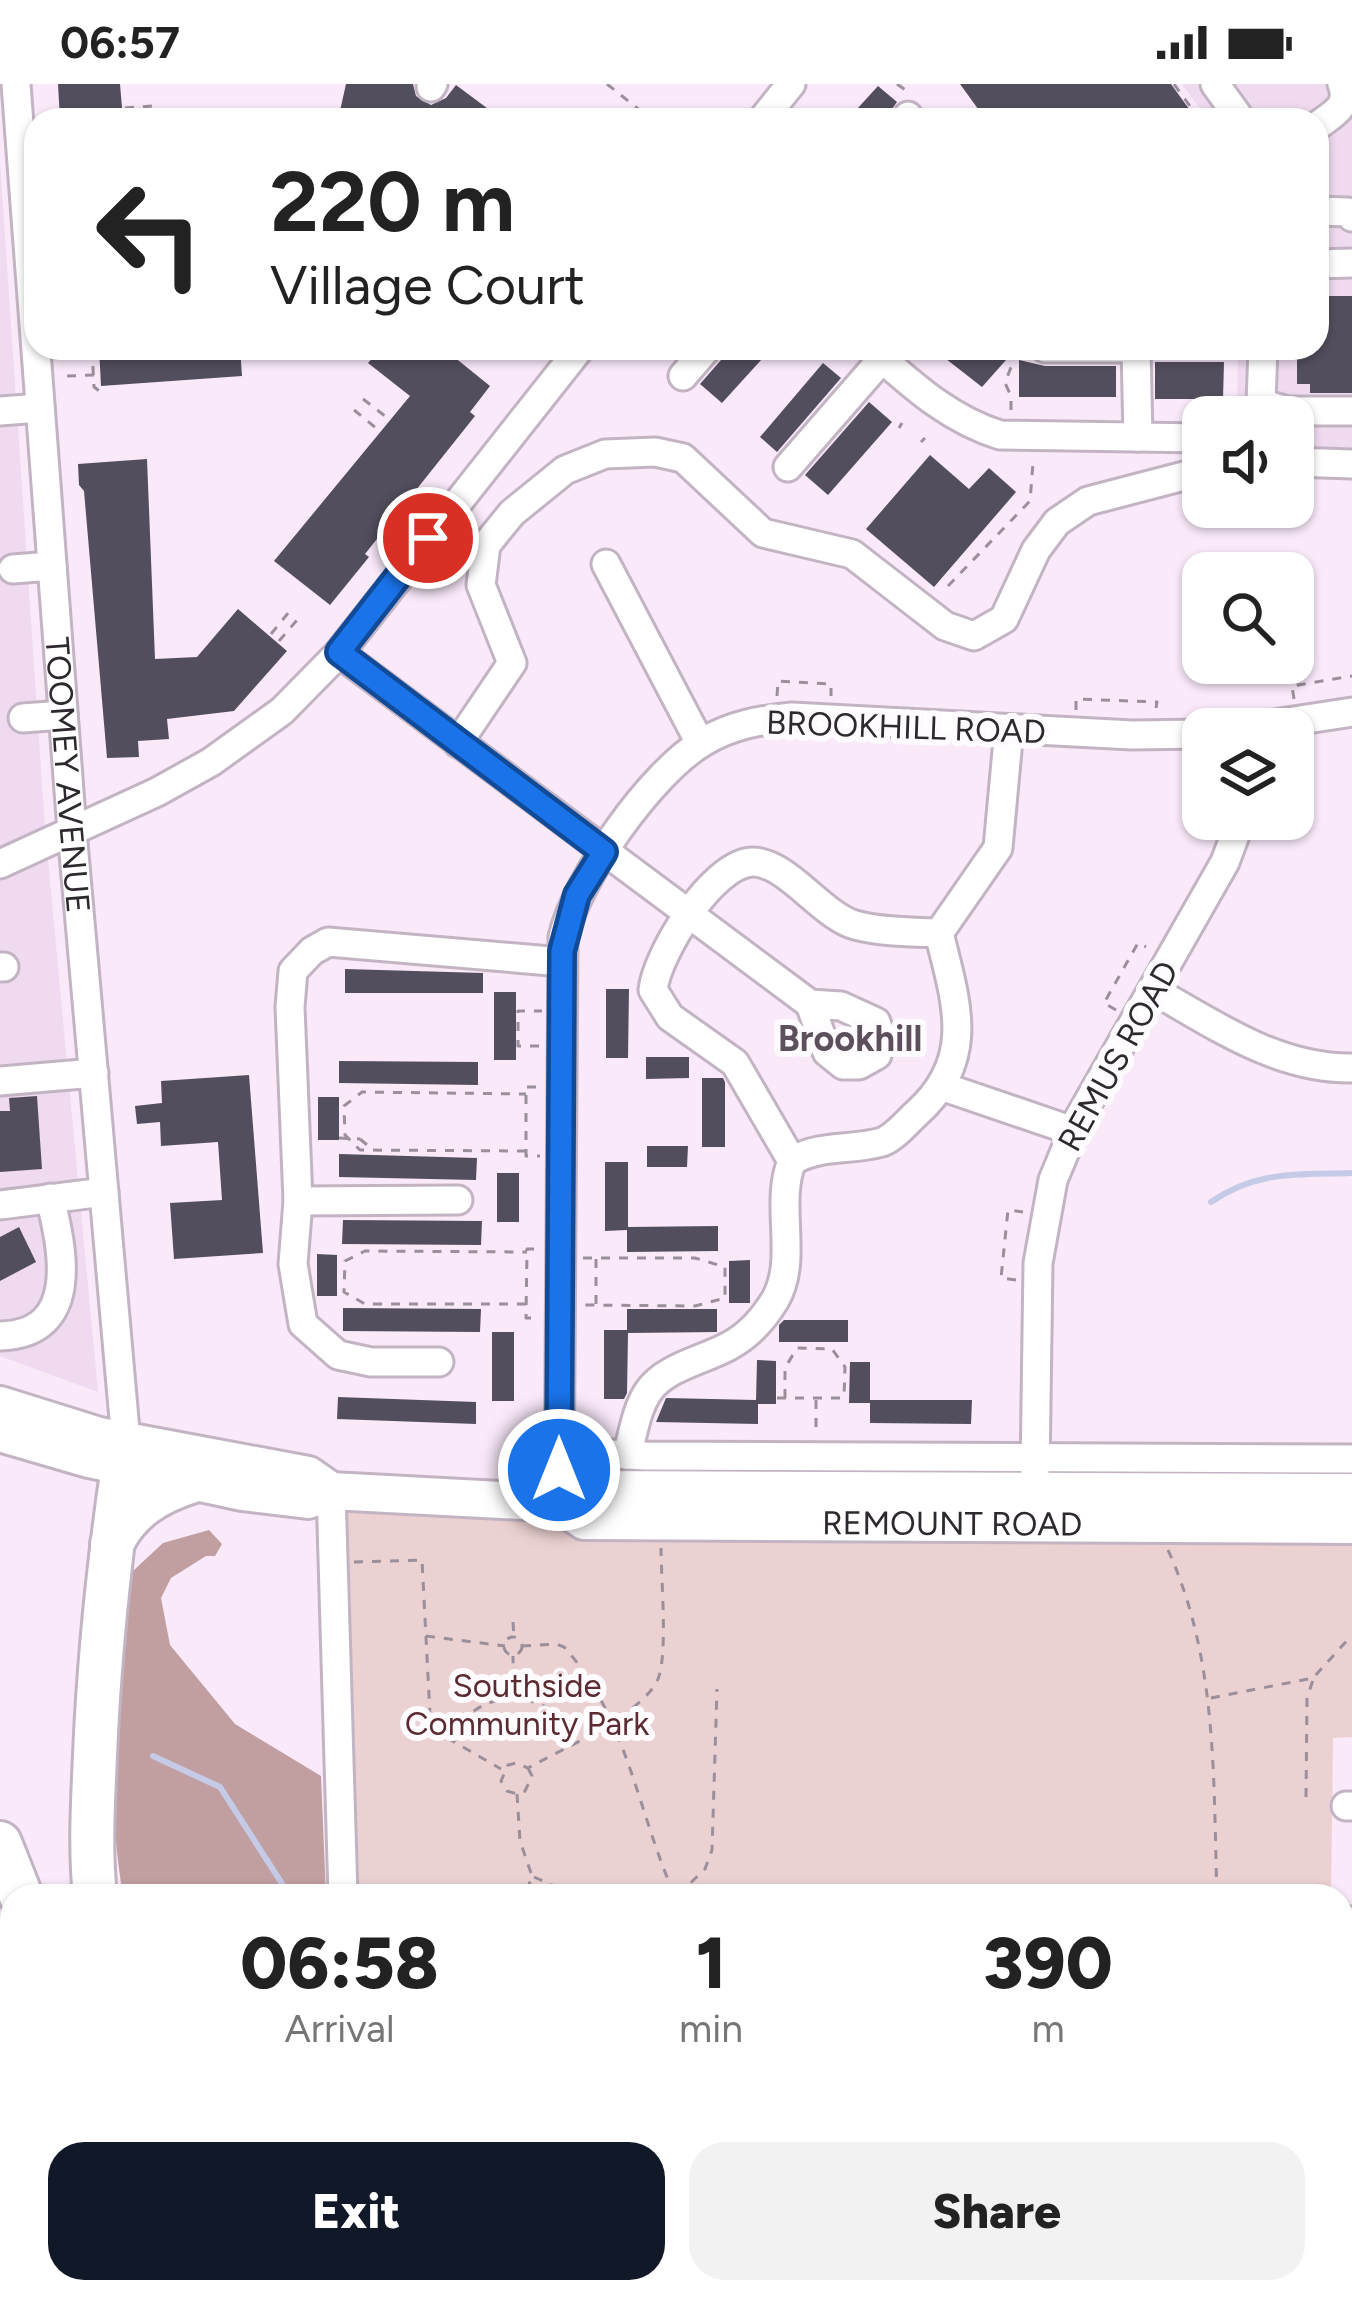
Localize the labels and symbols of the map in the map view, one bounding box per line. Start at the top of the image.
pin [377,487,479,589]
street label: TOOMEY AVENUE [38,636,99,915]
street label: BROOKHILL ROAD [766,703,1046,751]
street label: REMUS ROAD [1050,954,1186,1158]
district label: Brookhill [778,1017,922,1060]
position arrow [496,1407,622,1533]
street label: REMOUNT ROAD [822,1503,1082,1543]
park label: Southside Community Park [405,1666,649,1743]

